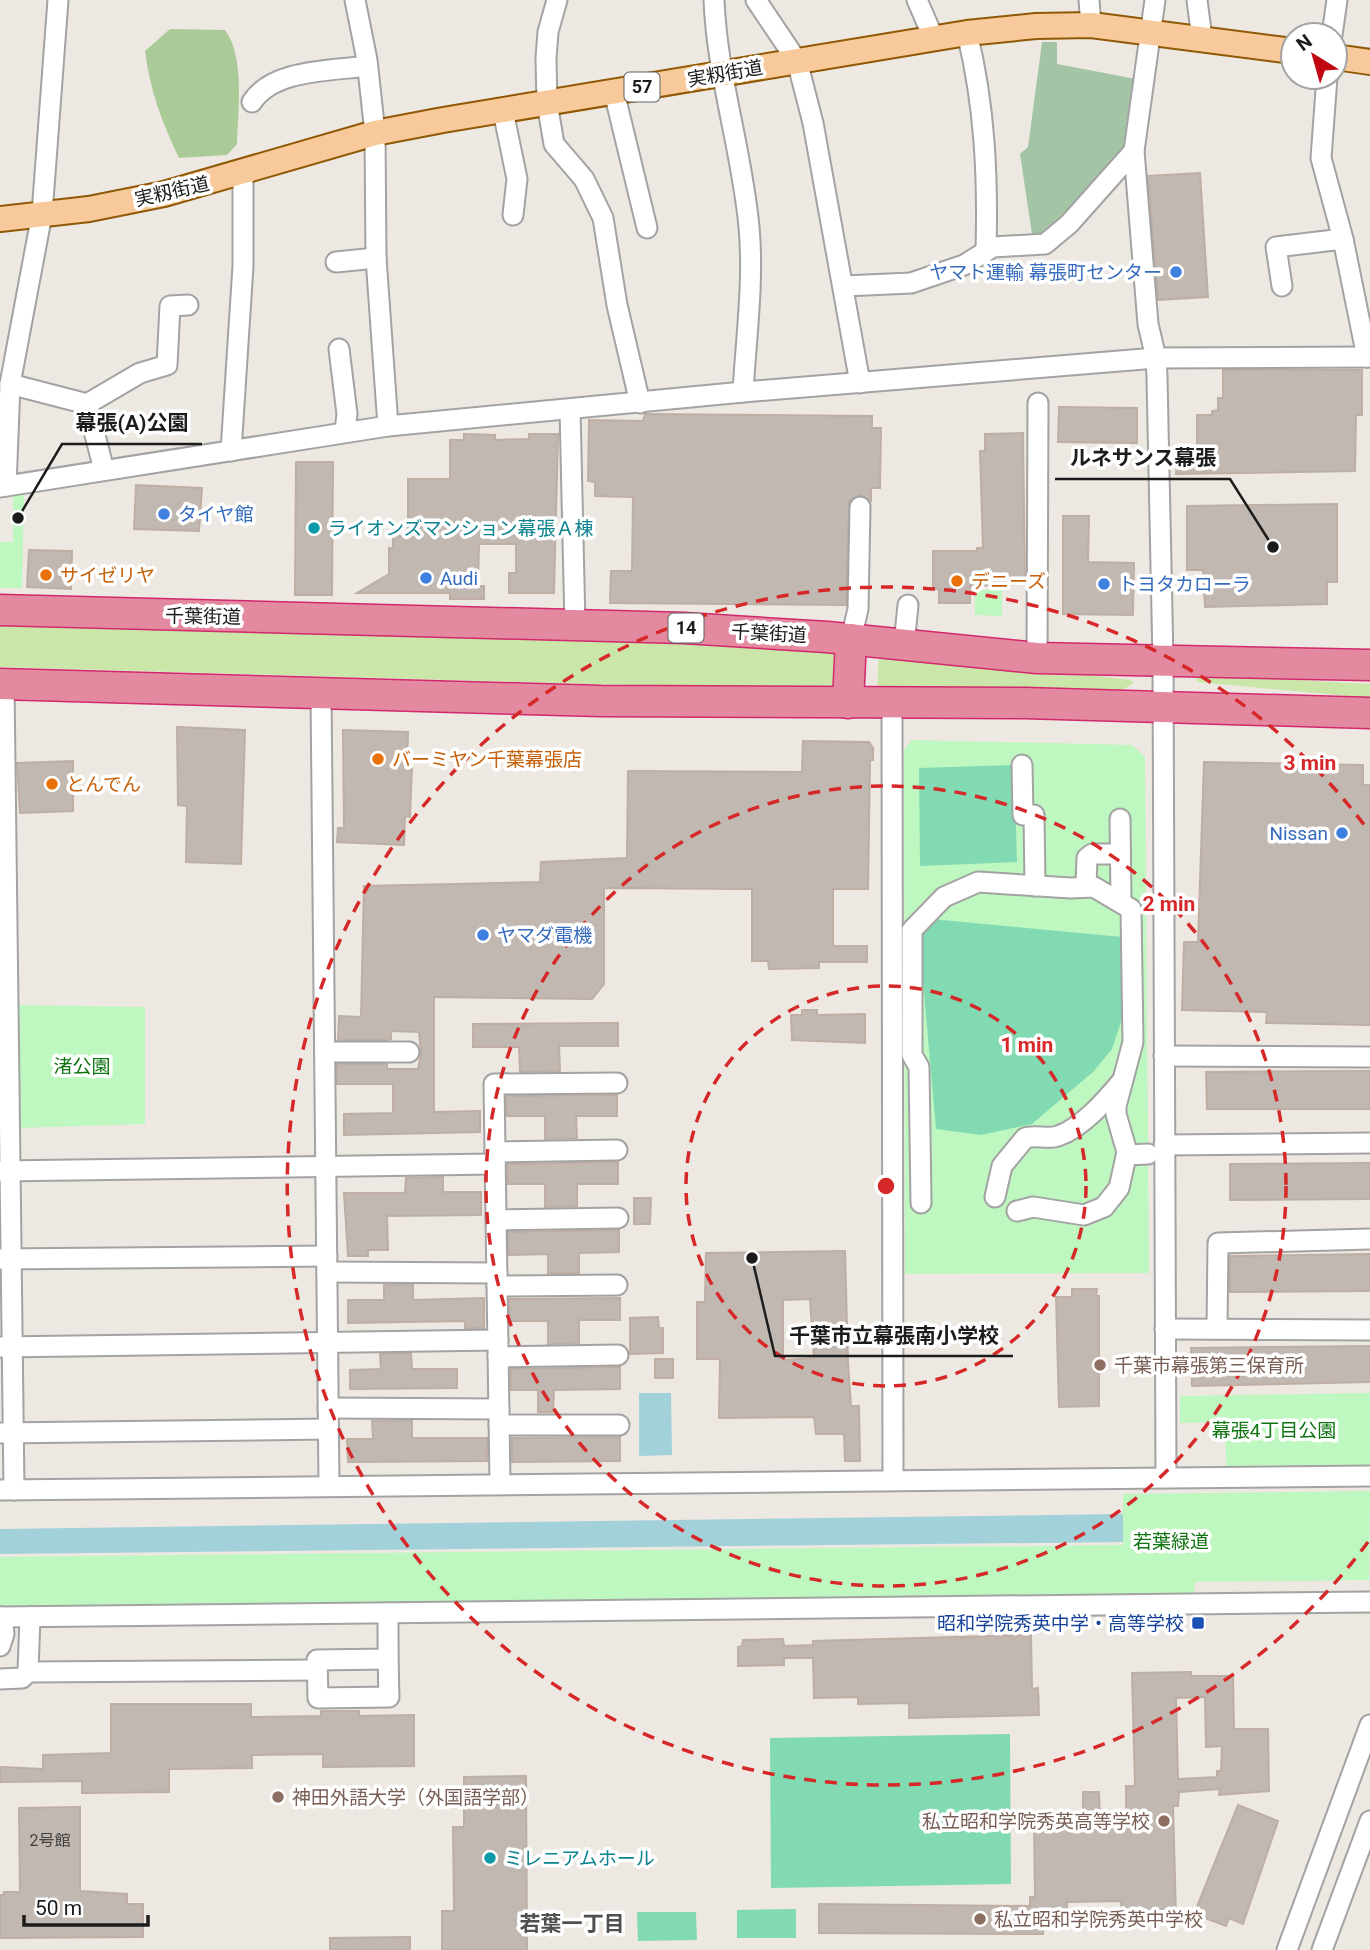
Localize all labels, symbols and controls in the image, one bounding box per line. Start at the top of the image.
north arrow [1279,21,1349,91]
text: N [1292,30,1316,56]
street label: 実籾街道 [686,56,765,91]
road number: 57 [624,72,660,102]
street label: 実籾街道 [132,172,212,211]
place label: ヤマト運輸 幕張町センター [929,261,1162,284]
marker: ヤマト運輸 幕張町センター [1168,264,1184,280]
callout: 幕張(A)公園 [62,402,202,444]
text: 幕張(A)公園 [76,411,188,435]
callout: ルネサンス幕張 [1055,437,1230,479]
text: ルネサンス幕張 [1070,446,1216,470]
place label: タイヤ館 [178,503,253,526]
marker: タイヤ館 [156,506,172,522]
place label: ライオンズマンション幕張Ａ棟 [328,517,594,540]
marker: ライオンズマンション幕張Ａ棟 [306,520,322,536]
place label: サイゼリヤ [60,564,155,587]
marker: サイゼリヤ [38,567,54,583]
place label: Audi [440,567,478,590]
marker: Audi [418,570,434,586]
place label: デニーズ [971,570,1046,593]
marker: デニーズ [949,573,965,589]
place label: トヨタカローラ [1118,573,1251,596]
marker: トヨタカローラ [1096,576,1112,592]
street label: 千葉街道 [165,604,241,629]
road number: 14 [668,614,704,642]
street label: 千葉街道 [730,620,808,647]
place label: バーミヤン千葉幕張店 [392,748,582,771]
marker: バーミヤン千葉幕張店 [370,751,386,767]
text: 3 min [1284,751,1336,775]
place label: とんでん [66,773,141,796]
marker: とんでん [44,776,60,792]
place label: Nissan [1269,822,1328,845]
marker: Nissan [1334,825,1350,841]
text: 2 min [1143,892,1195,916]
place label: ヤマダ電機 [497,924,592,947]
marker: ヤマダ電機 [475,927,491,943]
text: 1 min [1001,1033,1053,1057]
park label: 渚公園 [53,1055,111,1078]
centre of rings [874,1174,898,1198]
callout: 千葉市立幕張南小学校 [775,1314,1013,1356]
text: 千葉市立幕張南小学校 [789,1324,999,1348]
place label: 千葉市幕張第三保育所 [1114,1354,1304,1377]
marker: 千葉市幕張第三保育所 [1092,1357,1108,1373]
park label: 幕張4丁目公園 [1212,1419,1336,1442]
park label: 若葉緑道 [1133,1530,1209,1553]
place label: 昭和学院秀英中学・高等学校 [937,1612,1184,1635]
marker: 昭和学院秀英中学・高等学校 [1190,1615,1206,1631]
place label: 神田外語大学（外国語学部） [292,1786,539,1809]
marker: 神田外語大学（外国語学部） [270,1789,286,1805]
place label: 私立昭和学院秀英高等学校 [922,1810,1150,1833]
marker: 私立昭和学院秀英高等学校 [1156,1813,1172,1829]
house number: 2号館 [30,1831,71,1850]
place label: ミレニアムホール [504,1847,655,1870]
marker: ミレニアムホール [482,1850,498,1866]
scale bar [24,1884,149,1928]
text: 50 m [35,1896,82,1920]
place label: 私立昭和学院秀英中学校 [994,1908,1203,1931]
marker: 私立昭和学院秀英中学校 [972,1911,988,1927]
district label: 若葉一丁目 [520,1912,625,1936]

